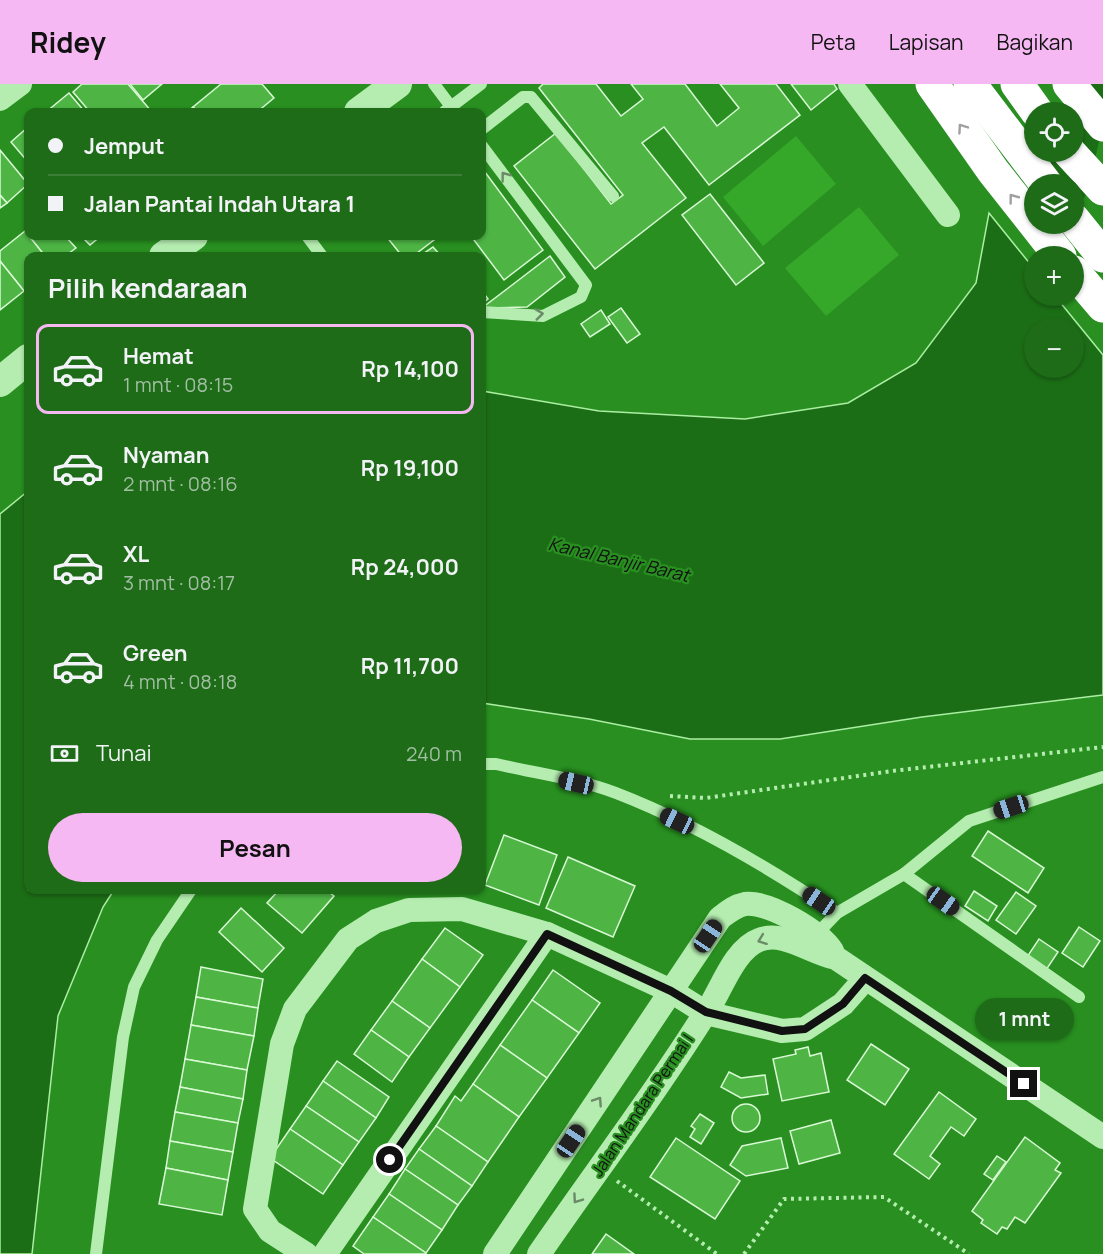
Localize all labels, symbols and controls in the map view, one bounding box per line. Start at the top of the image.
text: Ridey [30,23,106,61]
text: Peta [811,28,856,56]
text: Lapisan [889,28,964,56]
text: Bagikan [997,28,1073,56]
map controls [1024,102,1084,378]
button: locate [1024,102,1084,162]
one-way arrow [958,123,969,134]
text: Jemput [84,131,165,161]
one-way arrow [501,172,512,183]
button: layers [1024,174,1084,234]
text: Jalan Pantai Indah Utara 1 [84,189,355,219]
one-way arrow [1009,193,1020,204]
button: + [1024,246,1084,306]
text: Pilih kendaraan [48,269,248,306]
one-way arrow [535,308,544,321]
button: − [1024,318,1084,378]
text: Hemat [123,341,194,371]
icon: car [51,342,105,396]
text: Rp 14,100 [361,354,459,384]
text: 1 mnt · 08:15 [123,371,233,398]
text: Nyaman [123,440,210,470]
icon: car [51,441,105,495]
text: Rp 19,100 [361,453,459,483]
text: 2 mnt · 08:16 [123,470,238,497]
water label: Kanal Banjir Barat [546,531,694,587]
text: XL [123,539,149,569]
icon: car [51,540,105,594]
text: Rp 24,000 [351,552,459,582]
text: 3 mnt · 08:17 [123,569,235,596]
text: Green [123,638,188,668]
icon: car [51,639,105,693]
text: Rp 11,700 [361,651,459,681]
text: 4 mnt · 08:18 [123,668,237,695]
icon: cash [48,737,81,770]
text: Tunai [96,738,152,768]
text: 240 m [406,740,462,767]
car [556,770,596,796]
car [991,793,1031,821]
car [657,805,697,837]
button: Pesan [48,813,462,882]
car [799,883,839,919]
car [923,883,963,919]
car [690,916,726,956]
one-way arrow [758,933,768,946]
callout: 1 mnt [974,997,1074,1039]
text: 1 mnt [999,1005,1050,1032]
street label: Jalan Mandara Permai I [586,1030,698,1180]
route end [1010,1070,1037,1097]
one-way arrow [591,1096,602,1107]
car [553,1121,589,1161]
route start [376,1146,403,1173]
one-way arrow [573,1193,584,1204]

